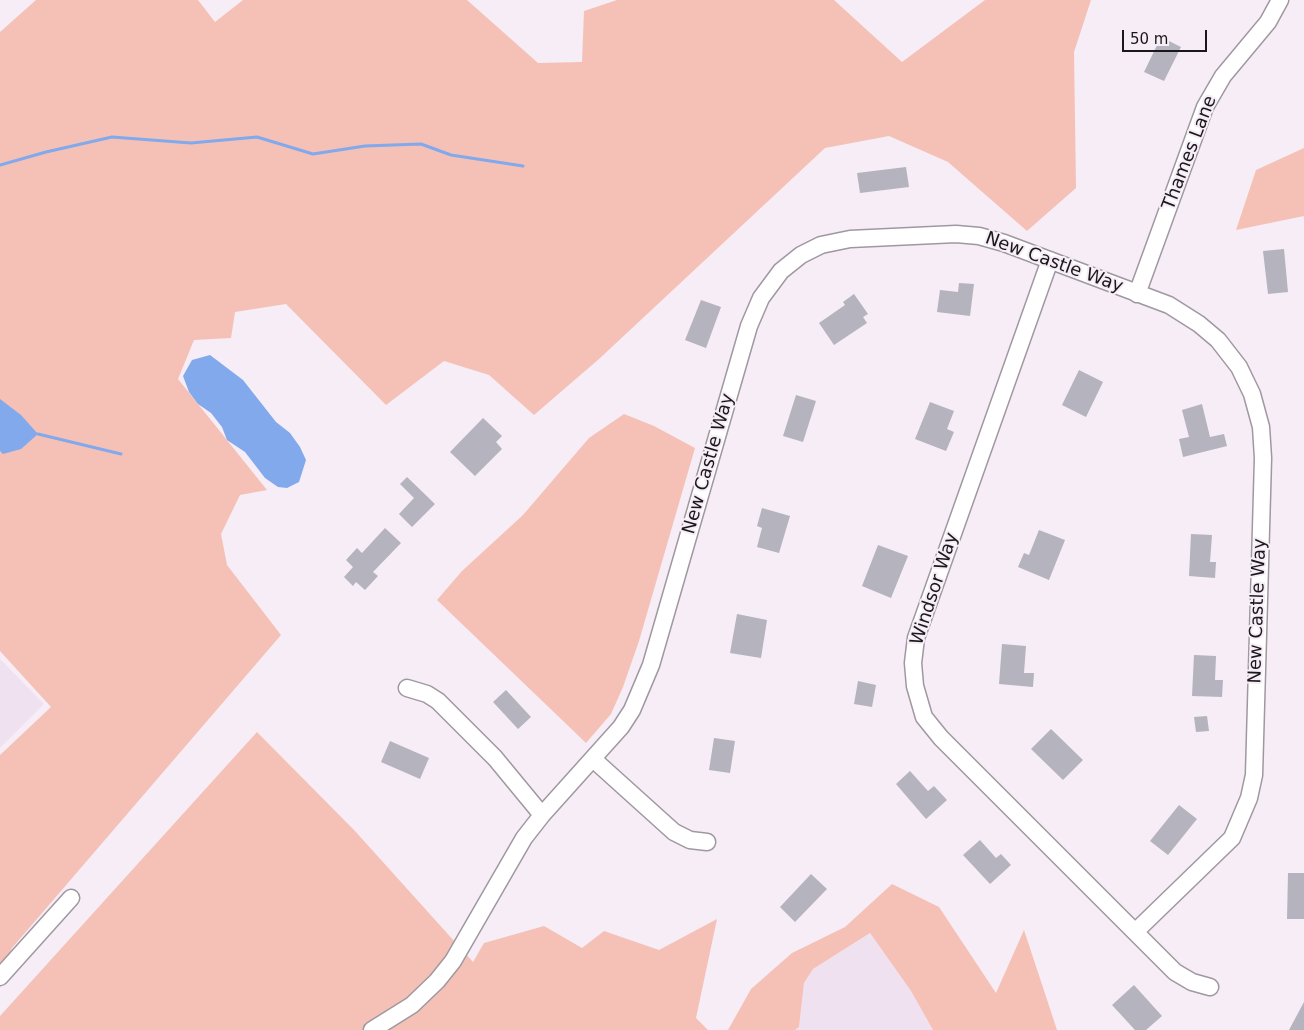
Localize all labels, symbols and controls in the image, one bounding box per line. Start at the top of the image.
scale bar [1124,20,1209,52]
text: 50 m [1130,30,1168,48]
street label: Thames Lane [1158,93,1222,213]
street label: New Castle Way [982,228,1126,298]
street label: New Castle Way [679,391,739,537]
street label: Windsor Way [907,530,963,648]
street label: New Castle Way [1245,538,1271,684]

